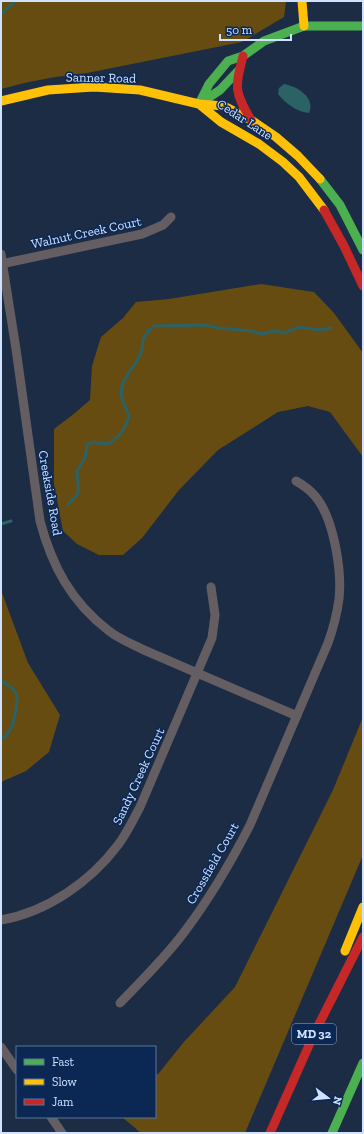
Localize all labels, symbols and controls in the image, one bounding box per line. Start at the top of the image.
scale bar [220,16,291,42]
text: 50 m [226,23,253,37]
street label: Sanner Road [66,69,136,86]
street label: Cedar Lane [214,96,275,143]
street label: Walnut Creek Court [30,213,143,251]
street label: Creekside Road [36,449,65,537]
street label: Sandy Creek Court [109,725,168,827]
street label: Crossfield Court [183,820,242,907]
road number: MD 32 [292,1024,336,1044]
legend [16,1046,156,1118]
text: Fast [52,1055,75,1069]
text: Slow [52,1075,78,1089]
north arrow [308,1078,348,1118]
text: Jam [52,1095,74,1109]
text: N [330,1095,345,1107]

